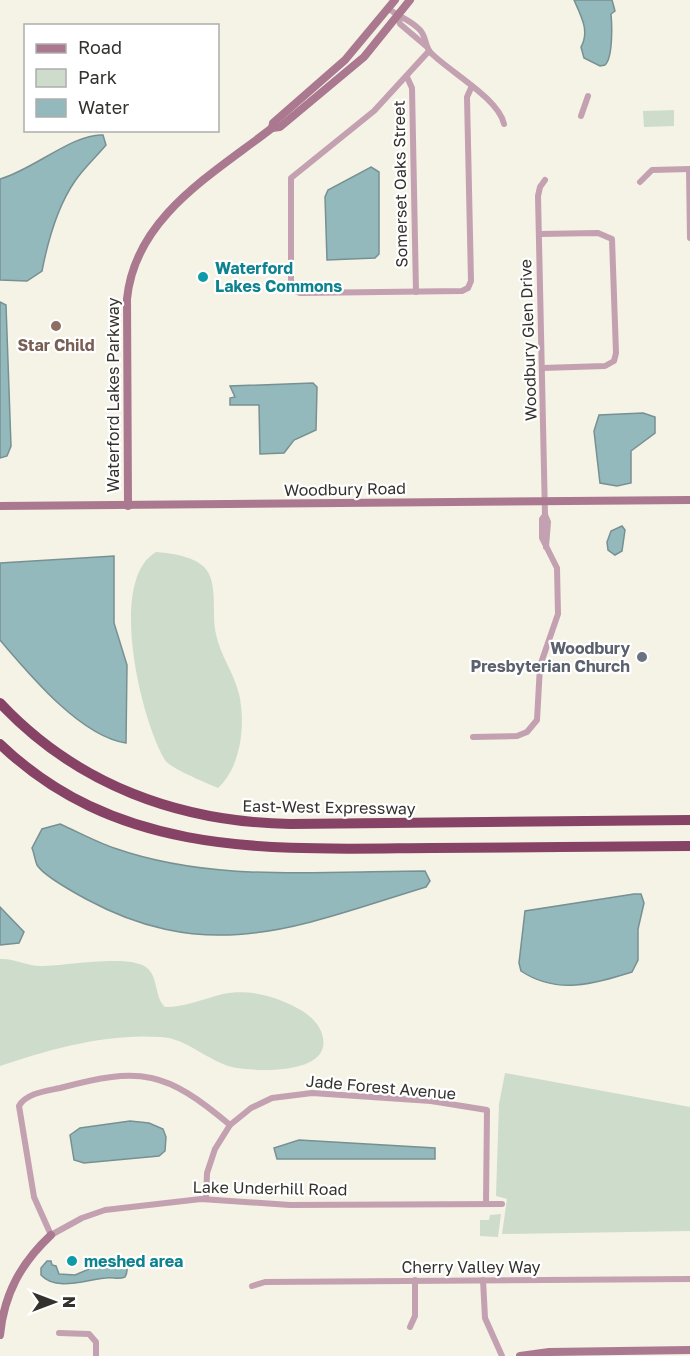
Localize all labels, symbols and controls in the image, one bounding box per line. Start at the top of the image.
legend [24,24,219,132]
text: Road [78,36,122,58]
text: Park [78,66,117,88]
text: Water [78,96,129,118]
street label: Somerset Oaks Street [389,100,411,268]
place label: Waterford Lakes Commons [215,258,342,296]
street label: Woodbury Glen Drive [515,259,541,421]
marker: Waterford Lakes Commons [196,270,210,284]
street label: Waterford Lakes Parkway [103,297,123,492]
marker: Star Child [49,319,63,333]
place label: Star Child [17,335,95,355]
street label: Woodbury Road [284,478,406,500]
place label: Woodbury Presbyterian Church [471,638,630,676]
marker: Woodbury Presbyterian Church [635,650,649,664]
street label: East-West Expressway [242,795,416,819]
street label: Jade Forest Avenue [305,1070,457,1104]
street label: Lake Underhill Road [192,1177,348,1199]
place label: meshed area [84,1251,183,1271]
marker: meshed area [65,1254,79,1268]
street label: Cherry Valley Way [401,1257,541,1277]
north arrow [24,1272,84,1332]
text: N [59,1296,79,1308]

